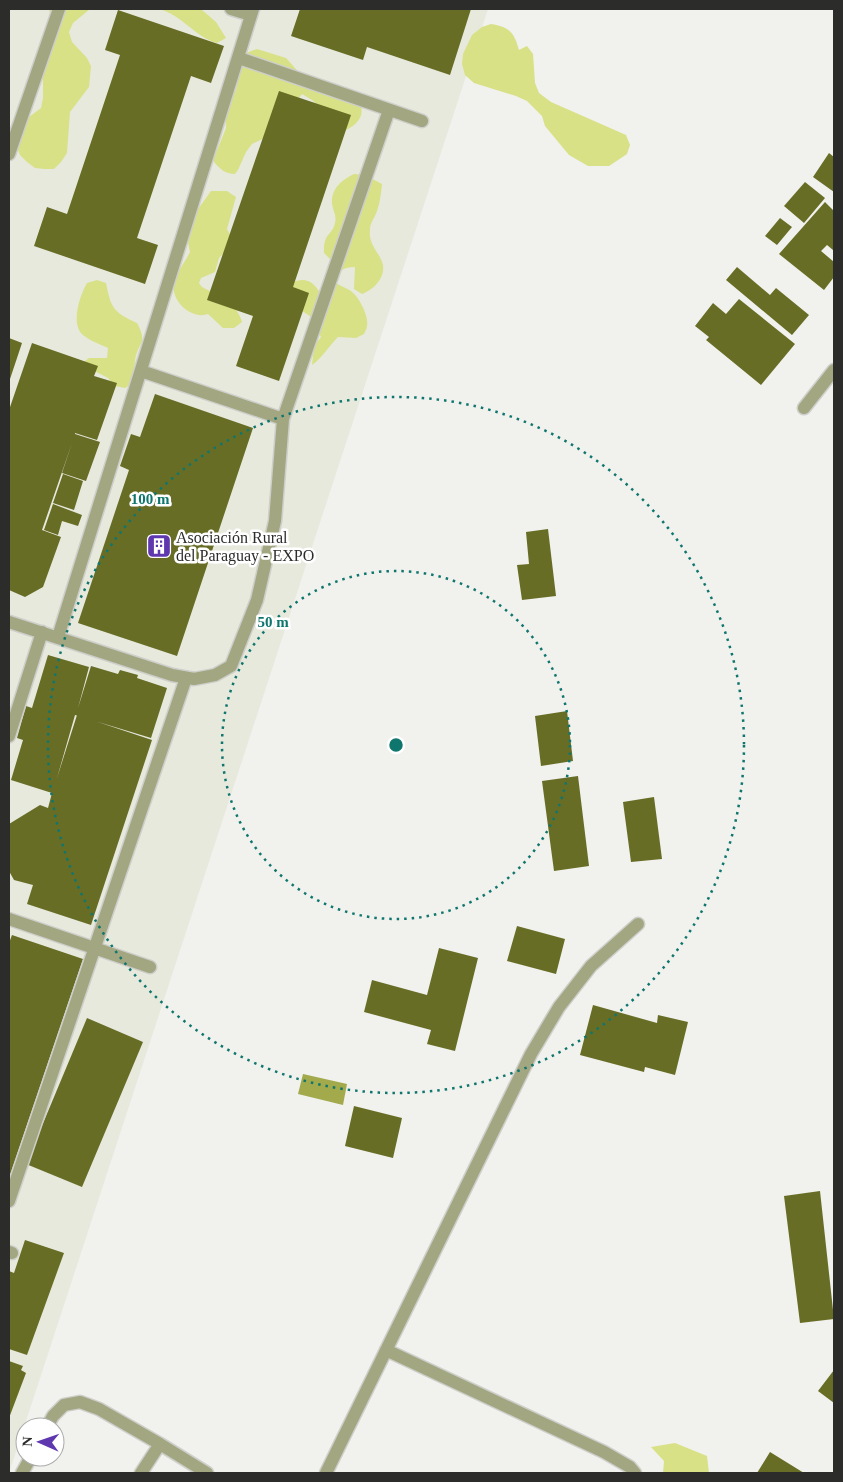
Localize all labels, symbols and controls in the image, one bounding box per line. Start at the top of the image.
text: 100 m [131,491,170,507]
place label: Asociación Rural del Paraguay - EXPO [176,529,314,565]
building icon: Asociación Rural del Paraguay - EXPO [146,533,172,559]
text: 50 m [257,614,289,630]
centre of rings [387,736,405,754]
north arrow [15,1417,65,1467]
text: N [20,1436,35,1447]

